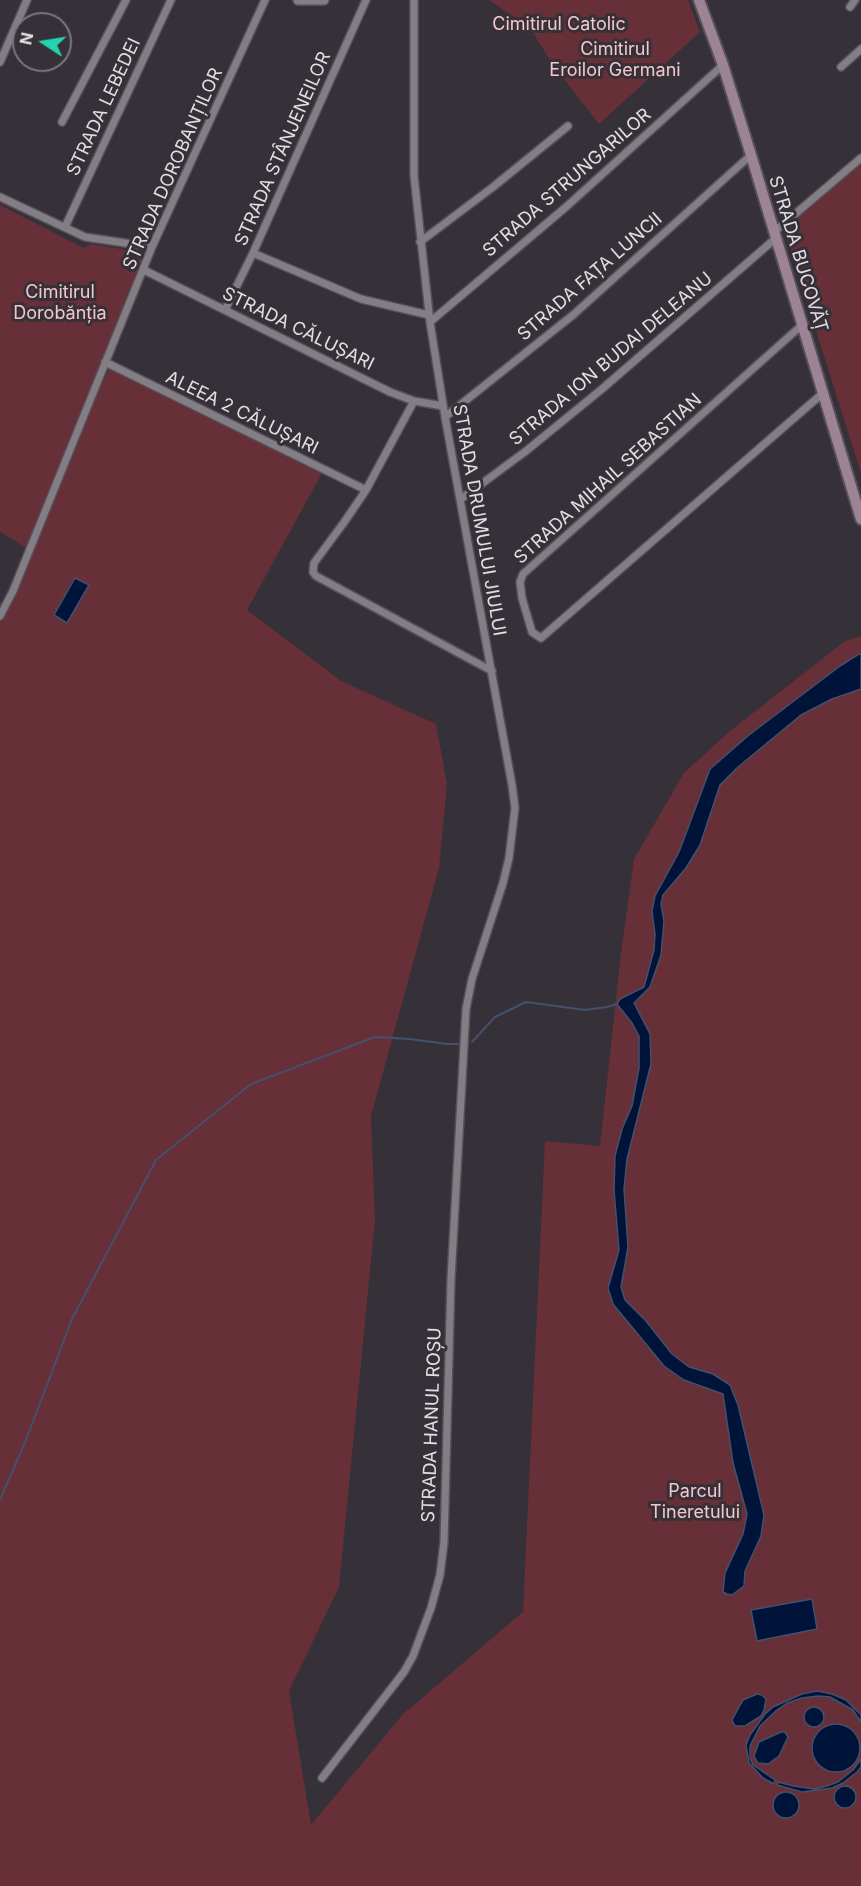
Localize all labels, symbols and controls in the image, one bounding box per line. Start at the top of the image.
north arrow [12,12,72,72]
park label: Cimitirul Catolic [492,14,626,36]
text: N [15,31,37,47]
street label: STRADA LEBEDEI [63,35,145,179]
park label: Cimitirul Eroilor Germani [549,39,681,82]
street label: STRADA STÂNJENEILOR [230,49,336,249]
street label: STRADA DOROBANȚILOR [119,65,227,273]
street label: STRADA STRUNGARILOR [479,104,655,262]
street label: STRADA BUCOVĂȚ [764,173,832,335]
street label: STRADA FAȚA LUNCII [513,208,667,346]
street label: STRADA ION BUDAI DELEANU [505,268,717,450]
park label: Cimitirul Dorobănția [13,282,107,324]
street label: STRADA CĂLUȘARI [219,283,377,375]
street label: ALEEA 2 CĂLUȘARI [162,367,322,459]
street label: STRADA MIHAIL SEBASTIAN [510,389,706,569]
street label: STRADA DRUMULUI JIULUI [448,402,510,638]
street label: STRADA HANUL ROȘU [418,1327,446,1523]
park label: Parcul Tineretului [650,1481,740,1524]

